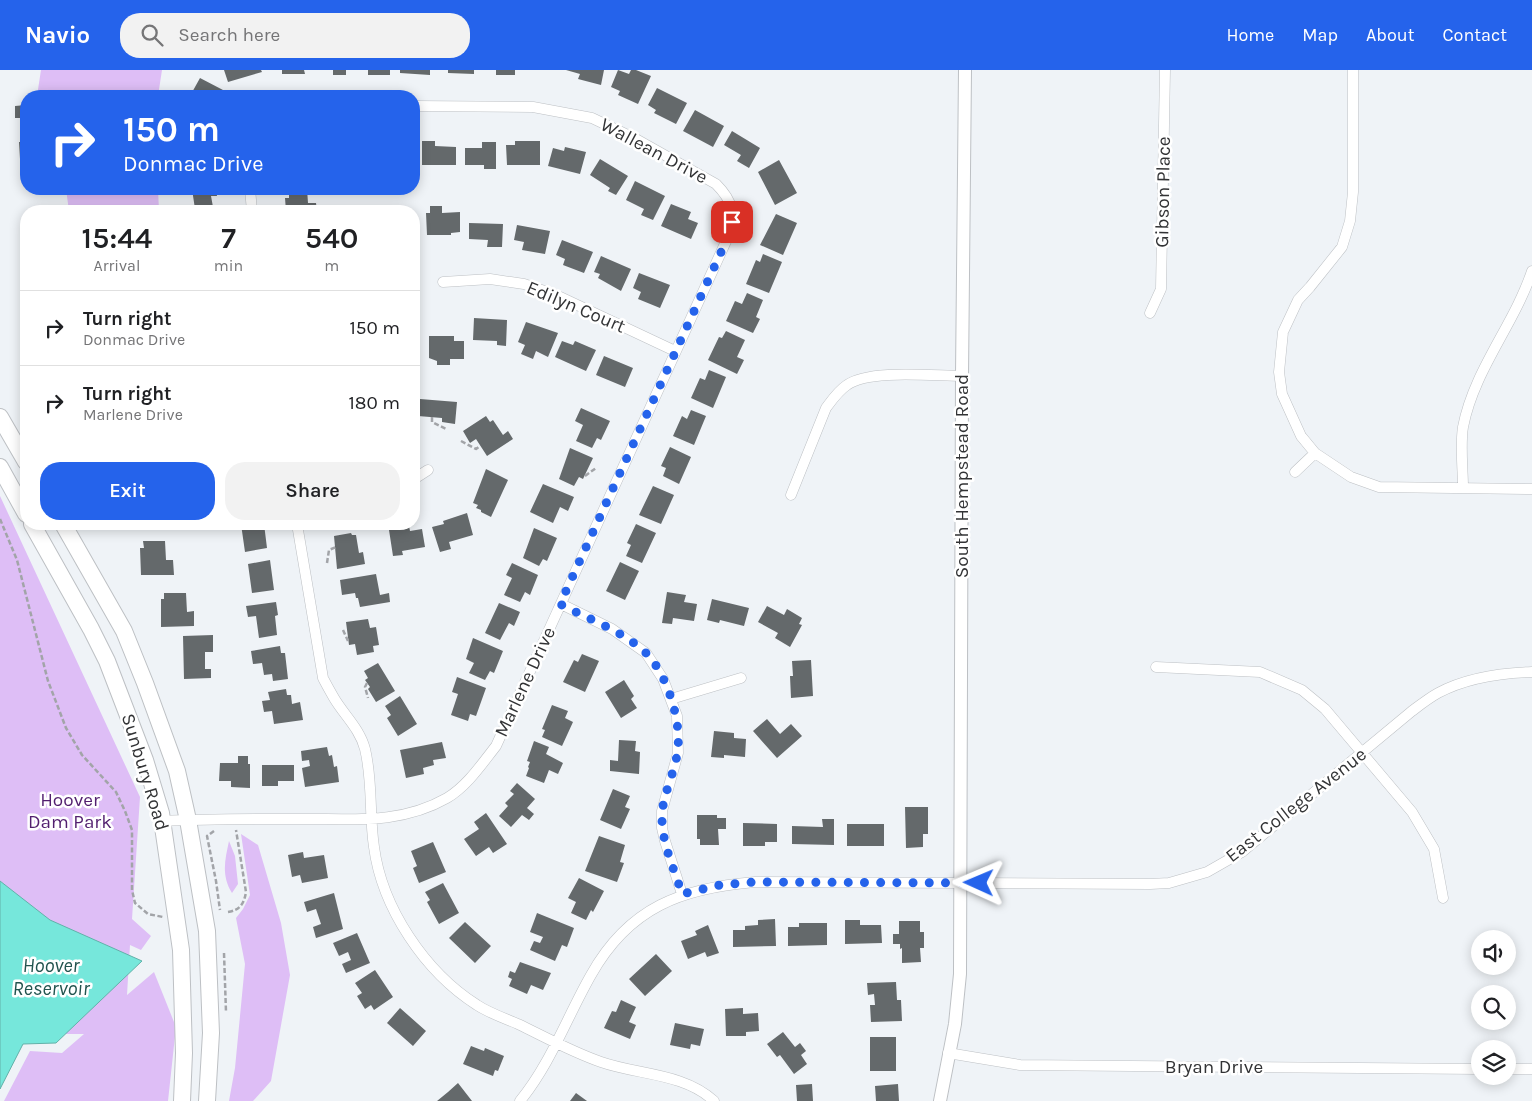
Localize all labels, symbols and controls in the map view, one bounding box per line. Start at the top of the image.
search box [120,13,470,58]
text: Navio [25,21,90,49]
icon: search [138,21,166,49]
text: Search here [178,24,280,46]
text: Home [1226,24,1274,46]
text: Map [1302,24,1338,46]
text: About [1366,24,1415,46]
text: Contact [1443,24,1507,46]
text: 150 m [123,109,220,150]
icon: right [40,110,105,175]
street label: Wallean Drive [597,114,711,188]
street label: Gibson Place [1151,136,1175,248]
text: Donmac Drive [123,151,263,177]
pin [711,201,753,243]
icon: arrive [718,208,746,236]
text: 15:44 [82,220,152,256]
text: 7 [221,220,236,256]
text: 540 [305,220,358,256]
text: Arrival [94,256,140,275]
text: min [214,256,243,275]
text: m [324,256,339,275]
street label: Edilyn Court [523,276,629,338]
text: Turn right [83,308,172,330]
icon: right [40,314,68,342]
text: 150 m [349,317,400,339]
text: Donmac Drive [83,330,185,349]
street label: South Hempstead Road [951,374,973,578]
text: Turn right [83,383,172,405]
icon: right [40,389,68,417]
text: 180 m [348,392,400,414]
text: Marlene Drive [83,405,183,424]
button: Exit [40,462,215,520]
button: Share [225,462,400,520]
street label: Marlene Drive [490,624,560,740]
street label: Sunbury Road [117,711,173,833]
street label: East College Avenue [1221,743,1371,867]
park label: Hoover Dam Park [28,789,112,833]
position arrow [952,856,1004,908]
map controls [1471,930,1516,1085]
button: sound [1471,930,1516,975]
water label: Hoover Reservoir [13,954,91,1000]
button: search [1471,985,1516,1030]
button: layers [1471,1040,1516,1085]
street label: Bryan Drive [1165,1056,1263,1078]

